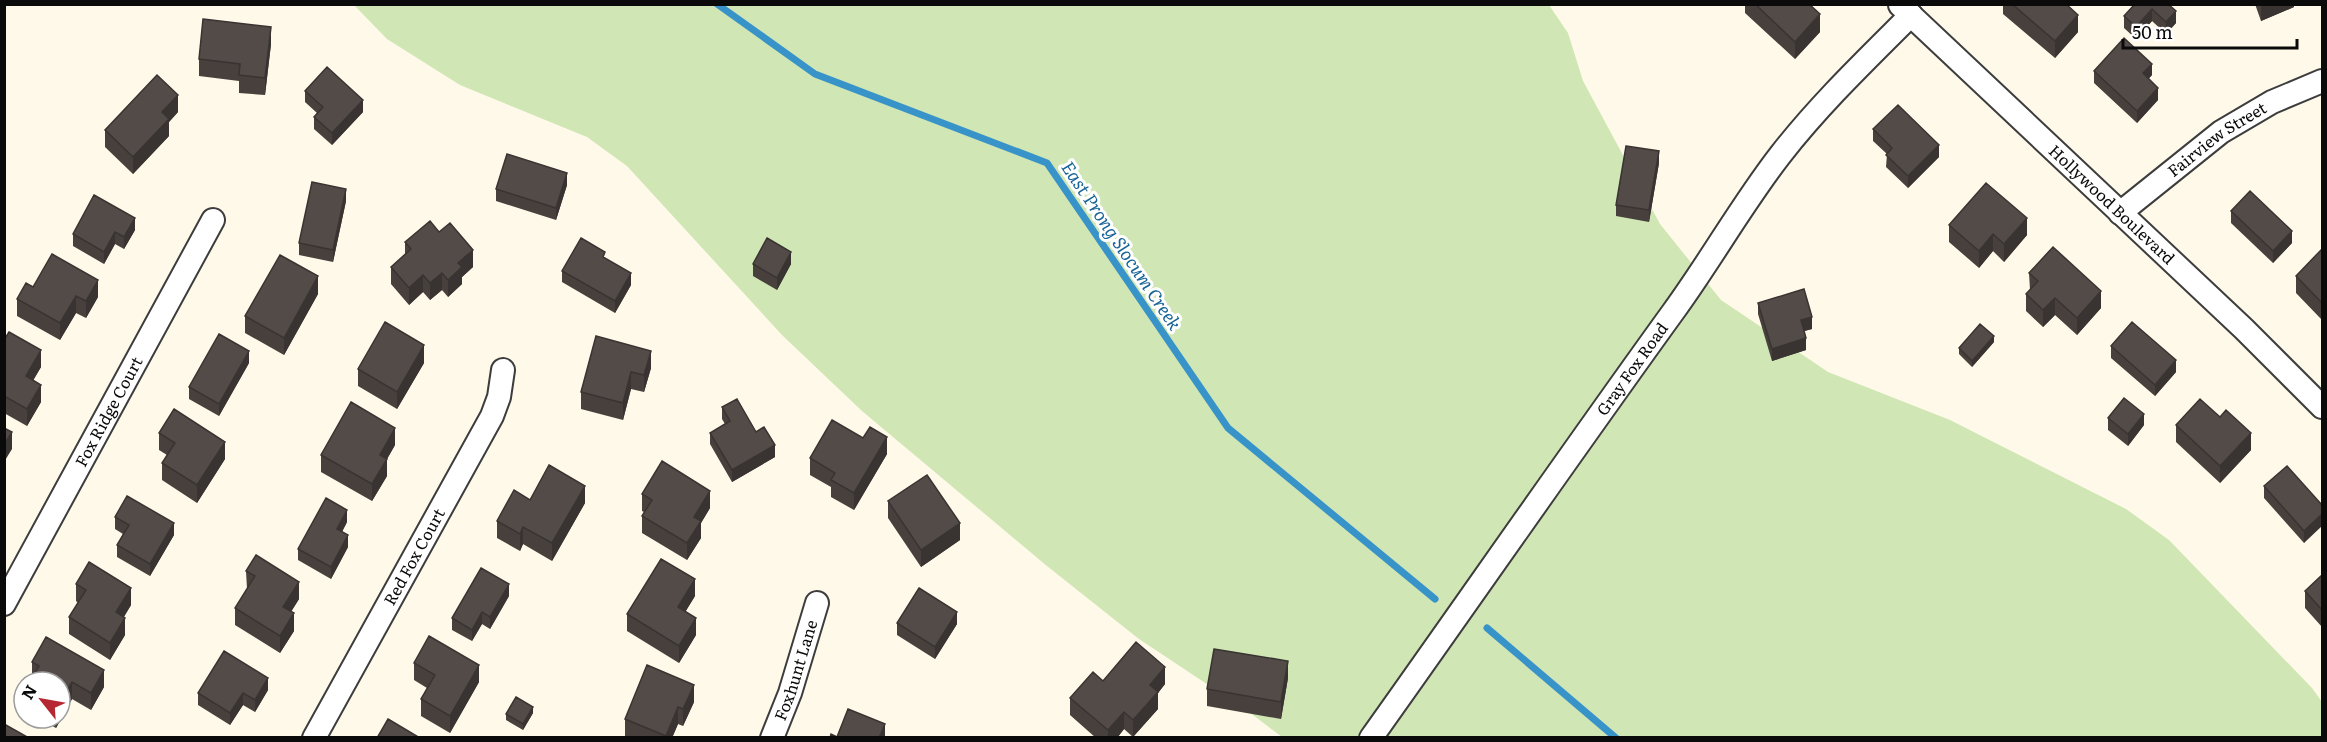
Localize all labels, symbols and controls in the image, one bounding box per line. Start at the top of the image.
scale bar [2123,12,2297,50]
text: 50 m [2132,18,2173,45]
street label: Fairview Street [2162,95,2271,182]
street label: Hollywood Boulevard [2044,138,2181,269]
water label: East Prong Slocum Creek [1055,155,1189,335]
street label: Gray Fox Road [1590,317,1673,420]
street label: Fox Ridge Court [68,351,148,471]
street label: Red Fox Court [377,503,450,609]
street label: Foxhunt Lane [767,616,822,724]
north arrow [12,670,72,730]
text: N [15,680,42,704]

